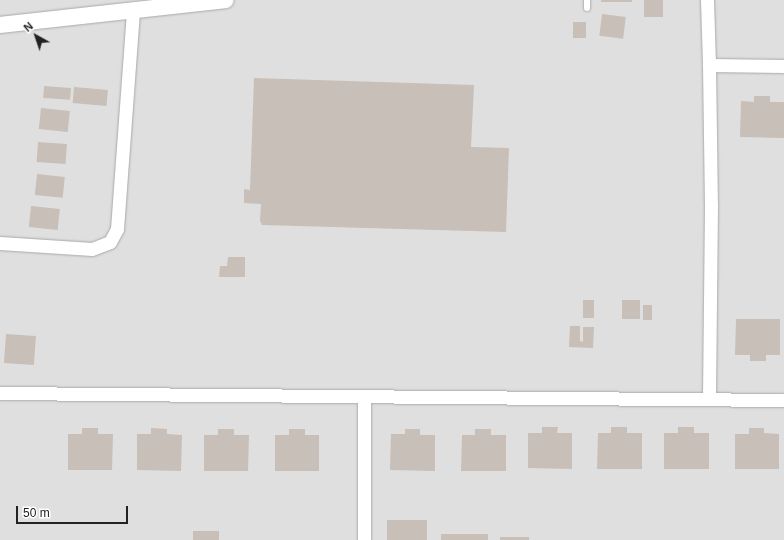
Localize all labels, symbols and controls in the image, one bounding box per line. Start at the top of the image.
north arrow [16,16,56,56]
text: N [21,20,35,34]
scale bar [18,498,130,524]
text: 50 m [23,506,50,520]

